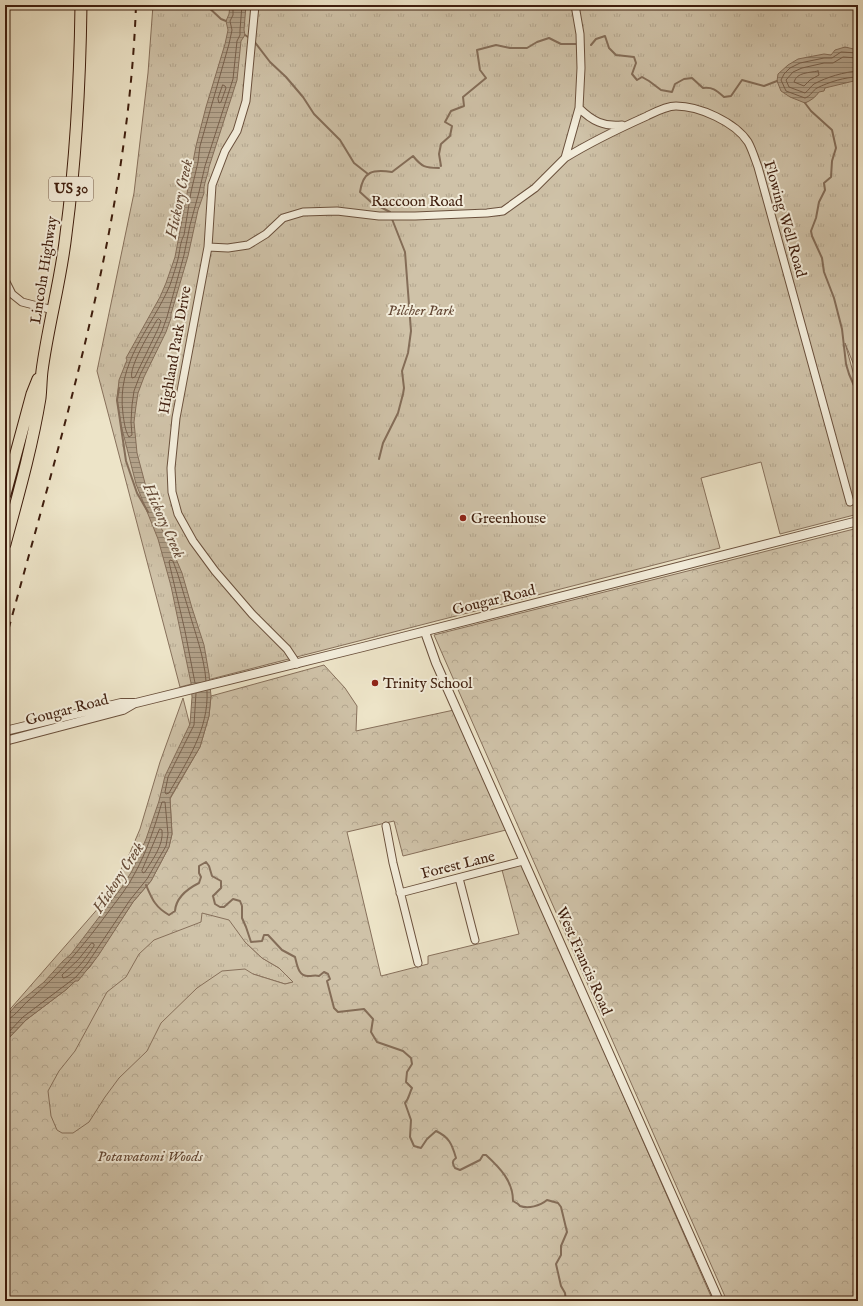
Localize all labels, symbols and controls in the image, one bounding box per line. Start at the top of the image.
water label: Hickory Creek [162,157,198,241]
street label: Flowing Well Road [759,158,811,281]
road number: US 30 [49,177,93,201]
street label: Raccoon Road [371,192,464,211]
street label: Lincoln Highway [26,214,62,325]
street label: Highland Park Drive [154,284,196,415]
park label: Pilcher Park [388,301,454,320]
water label: Hickory Creek [137,479,189,562]
place label: Greenhouse [471,509,546,528]
marker: Greenhouse [458,513,468,523]
street label: Gougar Road [450,580,539,620]
place label: Trinity School [383,674,473,693]
marker: Trinity School [370,678,380,688]
street label: Gougar Road [23,690,111,730]
water label: Hickory Creek [88,838,150,918]
street label: Forest Lane [419,847,497,883]
street label: West Francis Road [552,904,617,1019]
park label: Potawatomi Woods [97,1147,203,1166]

